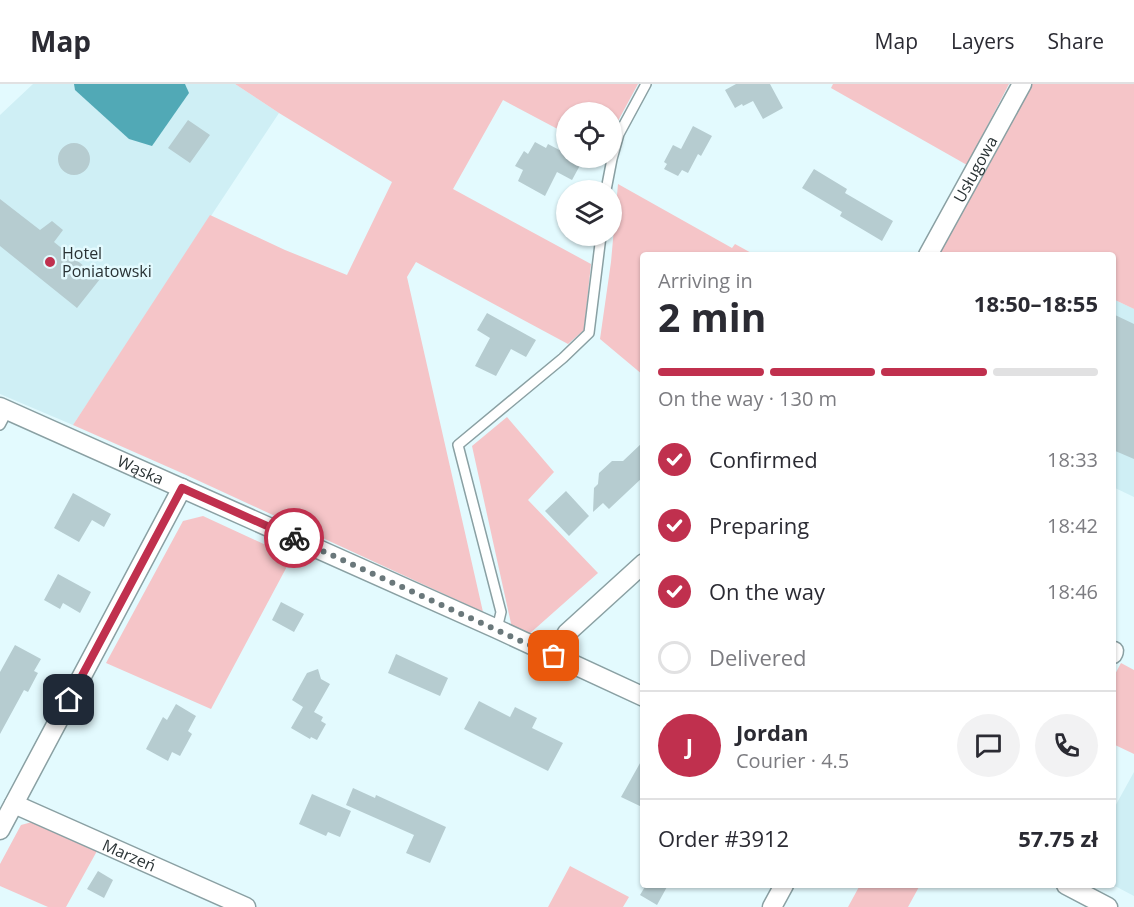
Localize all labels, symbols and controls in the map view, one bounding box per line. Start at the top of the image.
text: Map [30,22,91,60]
text: Map [875,27,918,55]
text: Layers [951,27,1015,55]
text: Share [1048,27,1104,55]
map controls [556,102,622,246]
button: locate [556,102,622,168]
street label: Usługowa [948,132,1002,206]
button: layers [556,180,622,246]
place label: Hotel Poniatowski [62,242,152,282]
marker: Hotel Poniatowski [43,255,57,269]
text: Arriving in [658,267,753,294]
text: 18:50–18:55 [974,288,1098,318]
text: 2 min [658,290,766,343]
text: On the way · 130 m [658,385,837,412]
icon: check [658,443,691,476]
text: Confirmed [709,444,818,474]
text: 18:33 [1047,446,1098,473]
street label: Wąska [114,450,167,490]
courier [264,508,324,568]
icon: check [658,509,691,542]
text: Preparing [709,510,809,540]
text: 18:42 [1047,512,1098,539]
icon: bike [278,522,311,555]
icon: check [658,575,691,608]
text: On the way [709,576,825,606]
text: 18:46 [1047,578,1098,605]
pin [528,630,579,681]
icon: bag [537,639,570,672]
text: Delivered [709,642,807,672]
pin [43,674,94,725]
icon: home [52,683,85,716]
button: chat [957,714,1020,777]
button: phone [1035,714,1098,777]
text: Jordan [736,717,809,747]
text: J [686,730,693,760]
text: Courier · 4.5 [736,747,849,774]
text: Order #3912 [658,823,789,853]
text: 57.75 zł [1018,823,1098,853]
street label: Marzeń [99,834,159,877]

